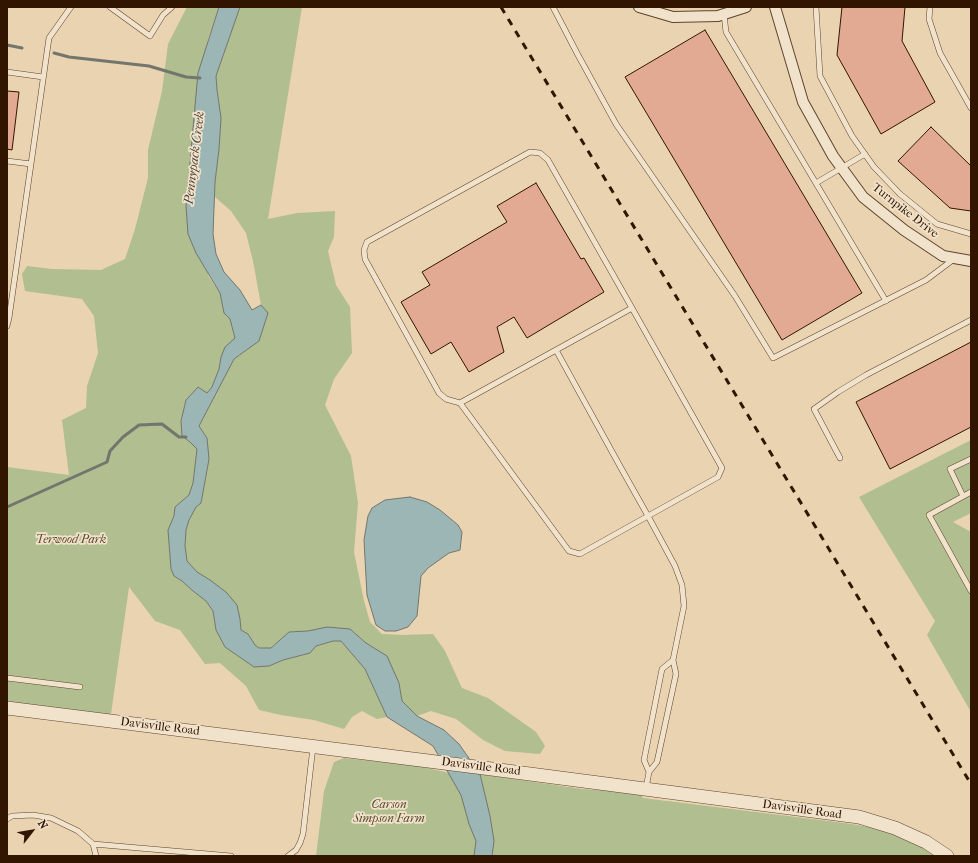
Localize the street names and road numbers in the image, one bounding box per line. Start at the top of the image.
street label: Turnpike Drive [869,181,941,241]
street label: Davisville Road [120,715,200,739]
street label: Davisville Road [441,755,521,779]
street label: Davisville Road [761,797,843,823]

